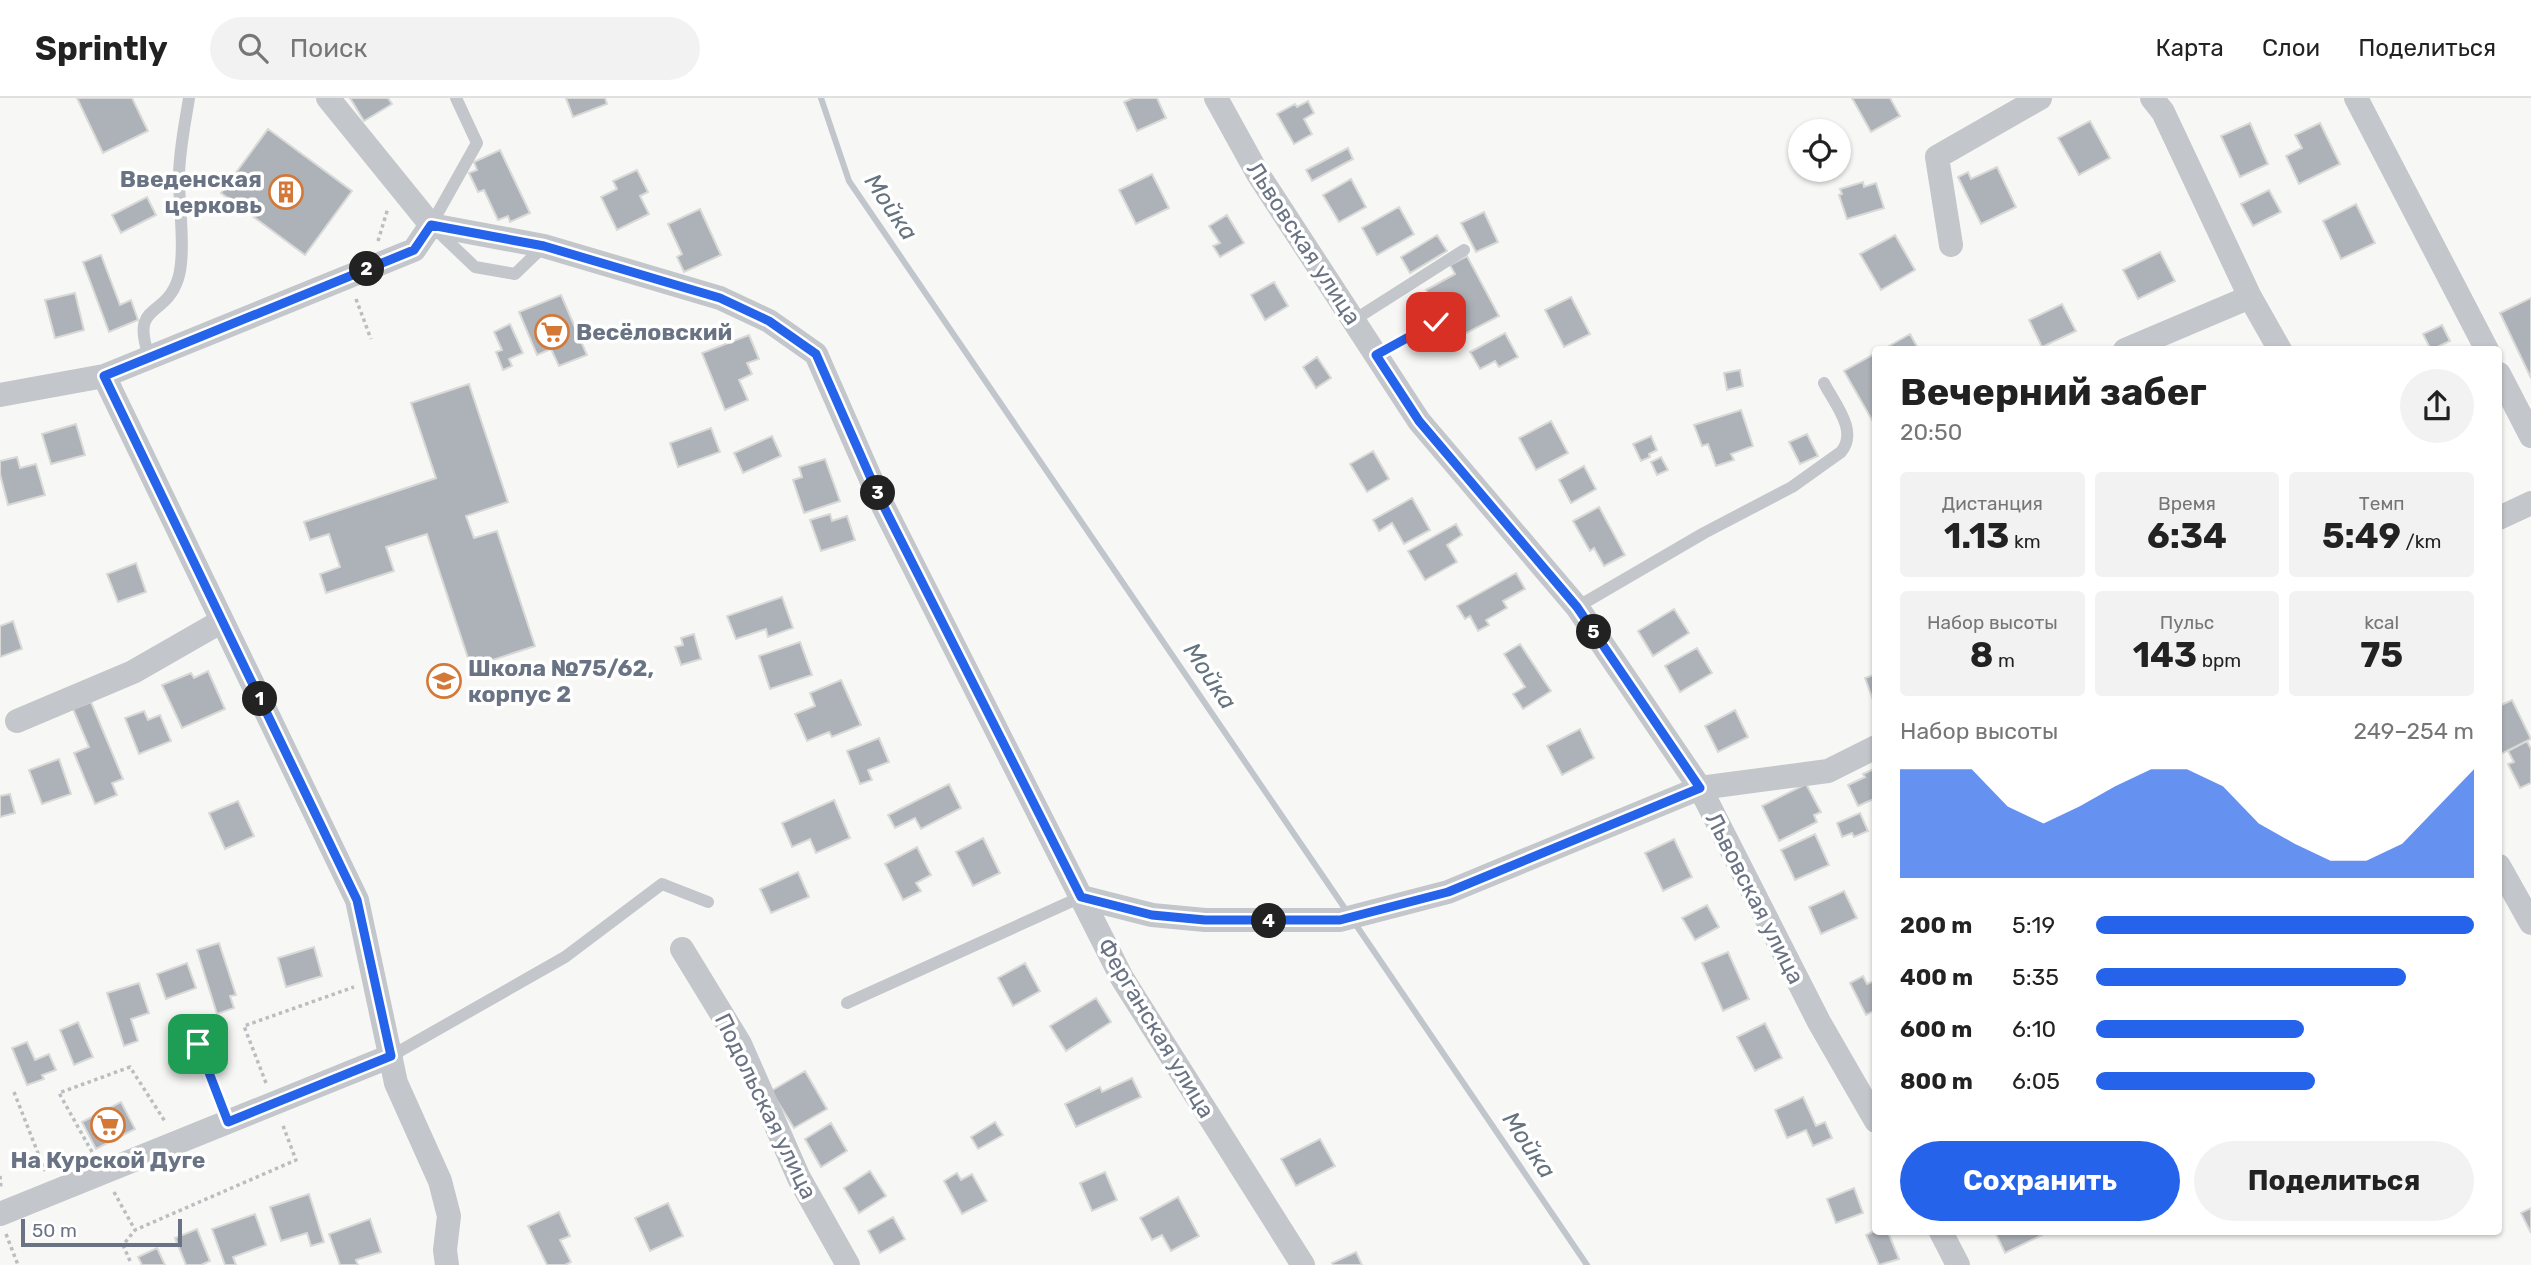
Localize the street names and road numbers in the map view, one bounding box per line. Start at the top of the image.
street label: Львовская улица [1241,156,1367,330]
street label: Львовская улица [1700,808,1810,988]
street label: Ферганская улица [1091,933,1221,1123]
street label: Подольская улица [709,1008,823,1204]

